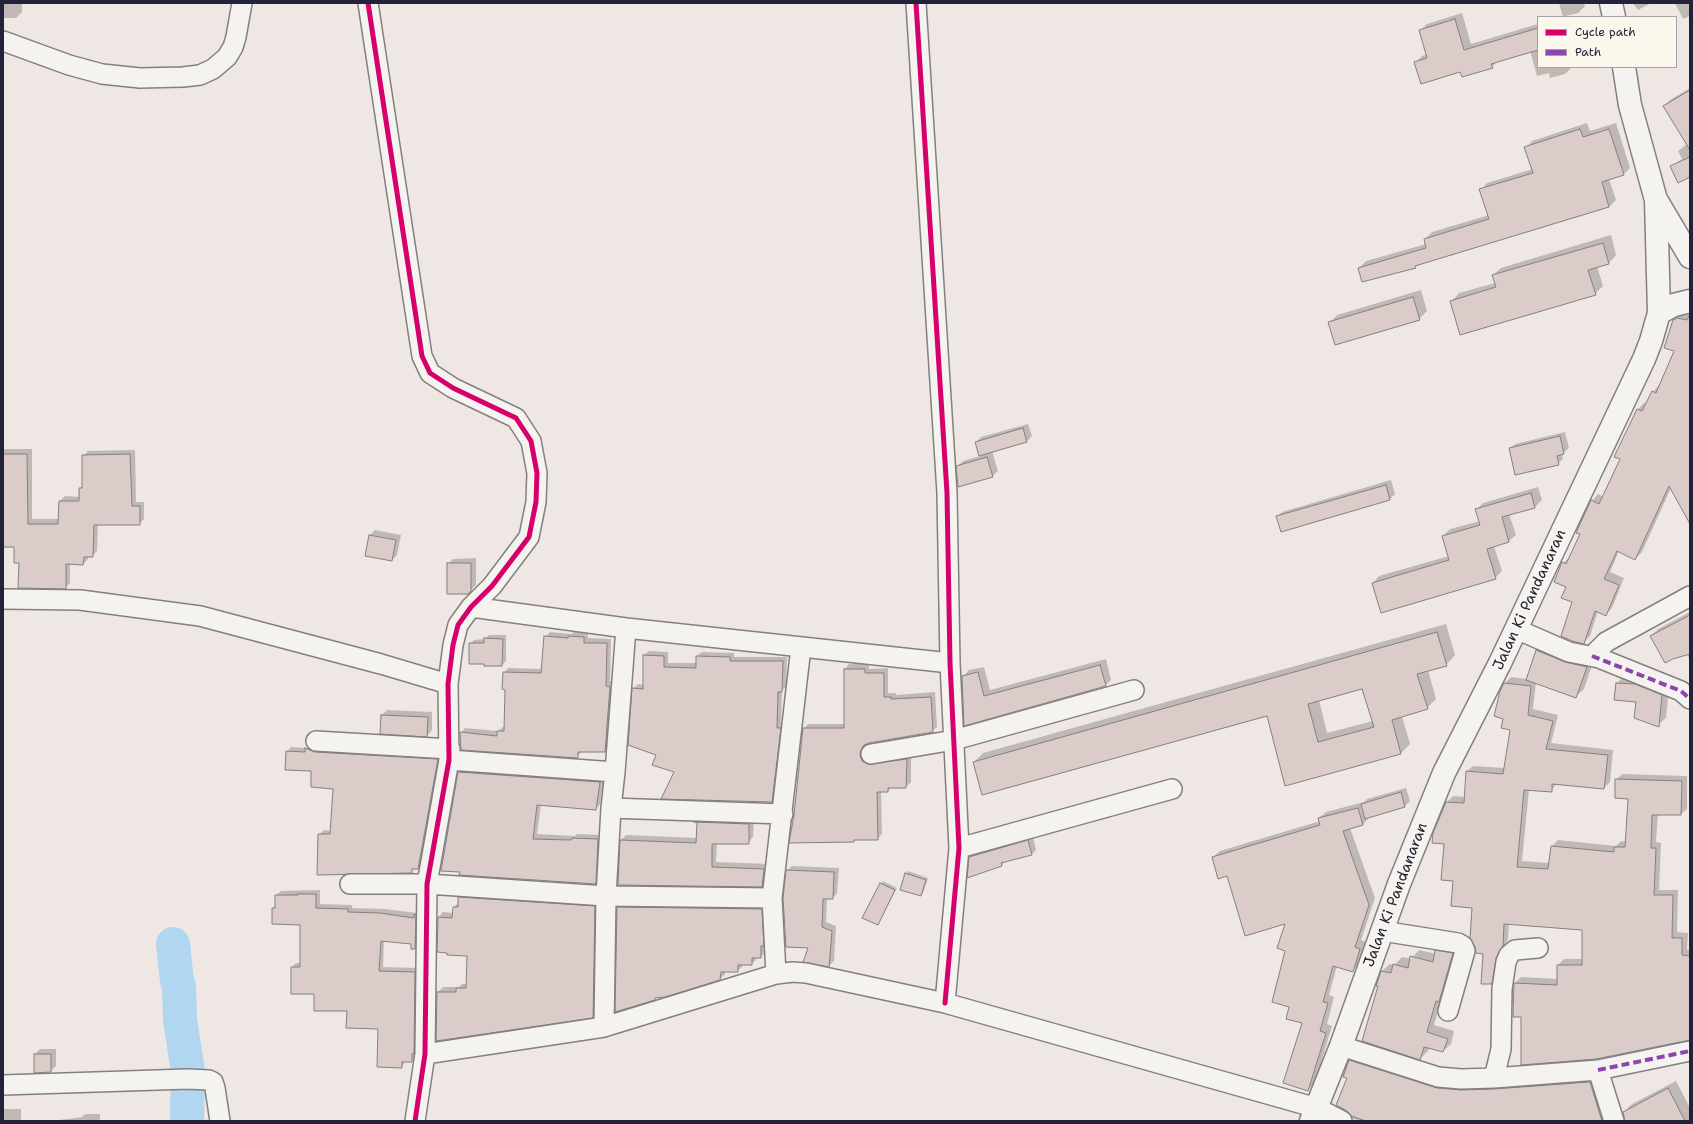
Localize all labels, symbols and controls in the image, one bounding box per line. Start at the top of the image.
legend [1537,16,1677,68]
text: Cycle path [1575,24,1636,40]
text: Path [1575,44,1601,60]
street label: Jalan Ki Pandanaran [1489,527,1571,673]
street label: Jalan Ki Pandanaran [1360,820,1432,970]

